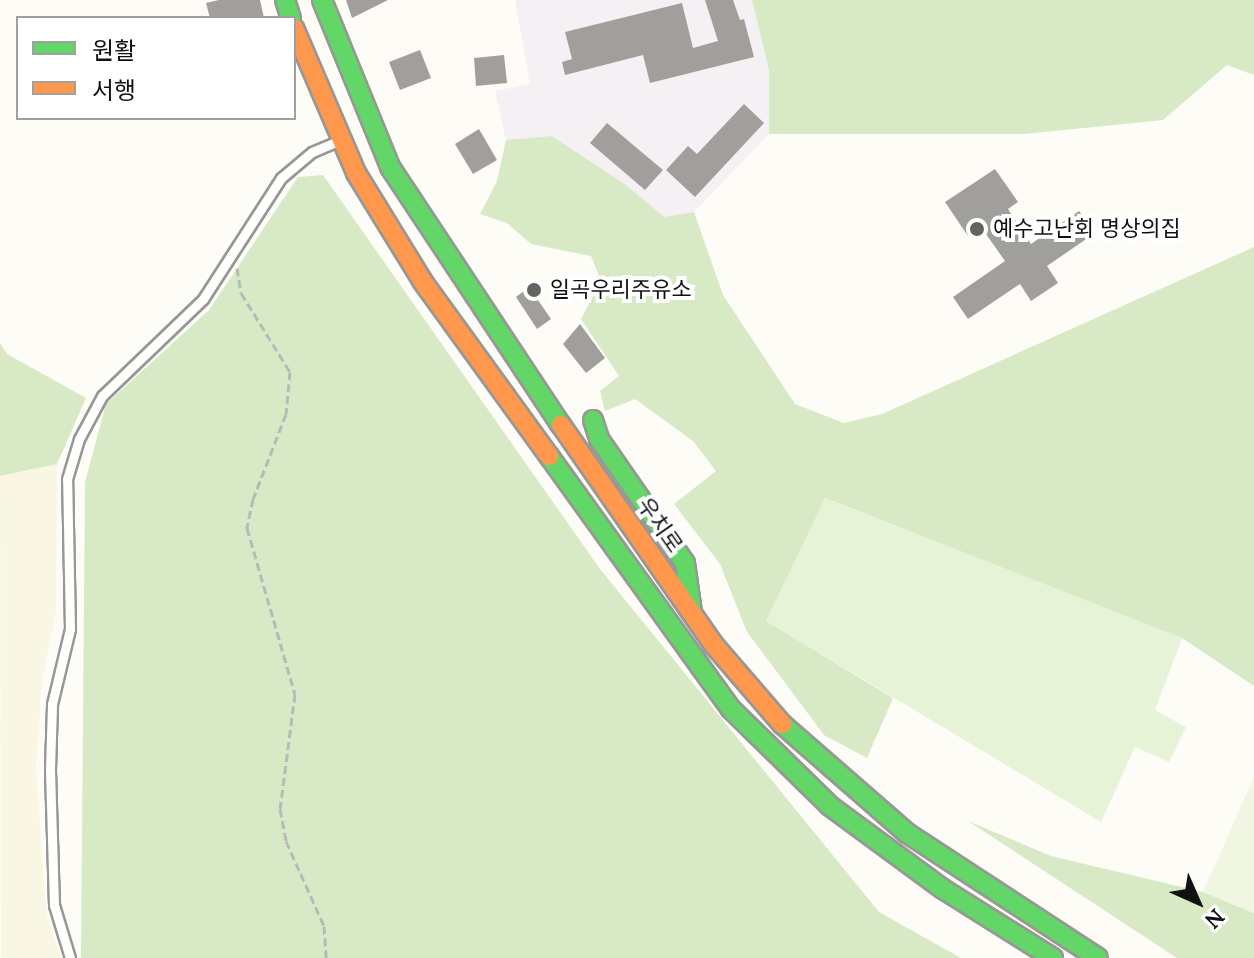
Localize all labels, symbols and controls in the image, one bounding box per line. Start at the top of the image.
legend [16,16,296,120]
text: 원활 [92,35,136,66]
text: 서행 [92,75,136,106]
place label: 예수고난회 명상의집 [993,216,1181,242]
marker: 예수고난회 명상의집 [968,220,986,238]
place label: 일곡우리주유소 [550,277,692,303]
marker: 일곡우리주유소 [525,281,543,299]
street label: 우치로 [632,493,688,557]
north arrow [1158,862,1238,942]
text: N [1199,903,1231,935]

